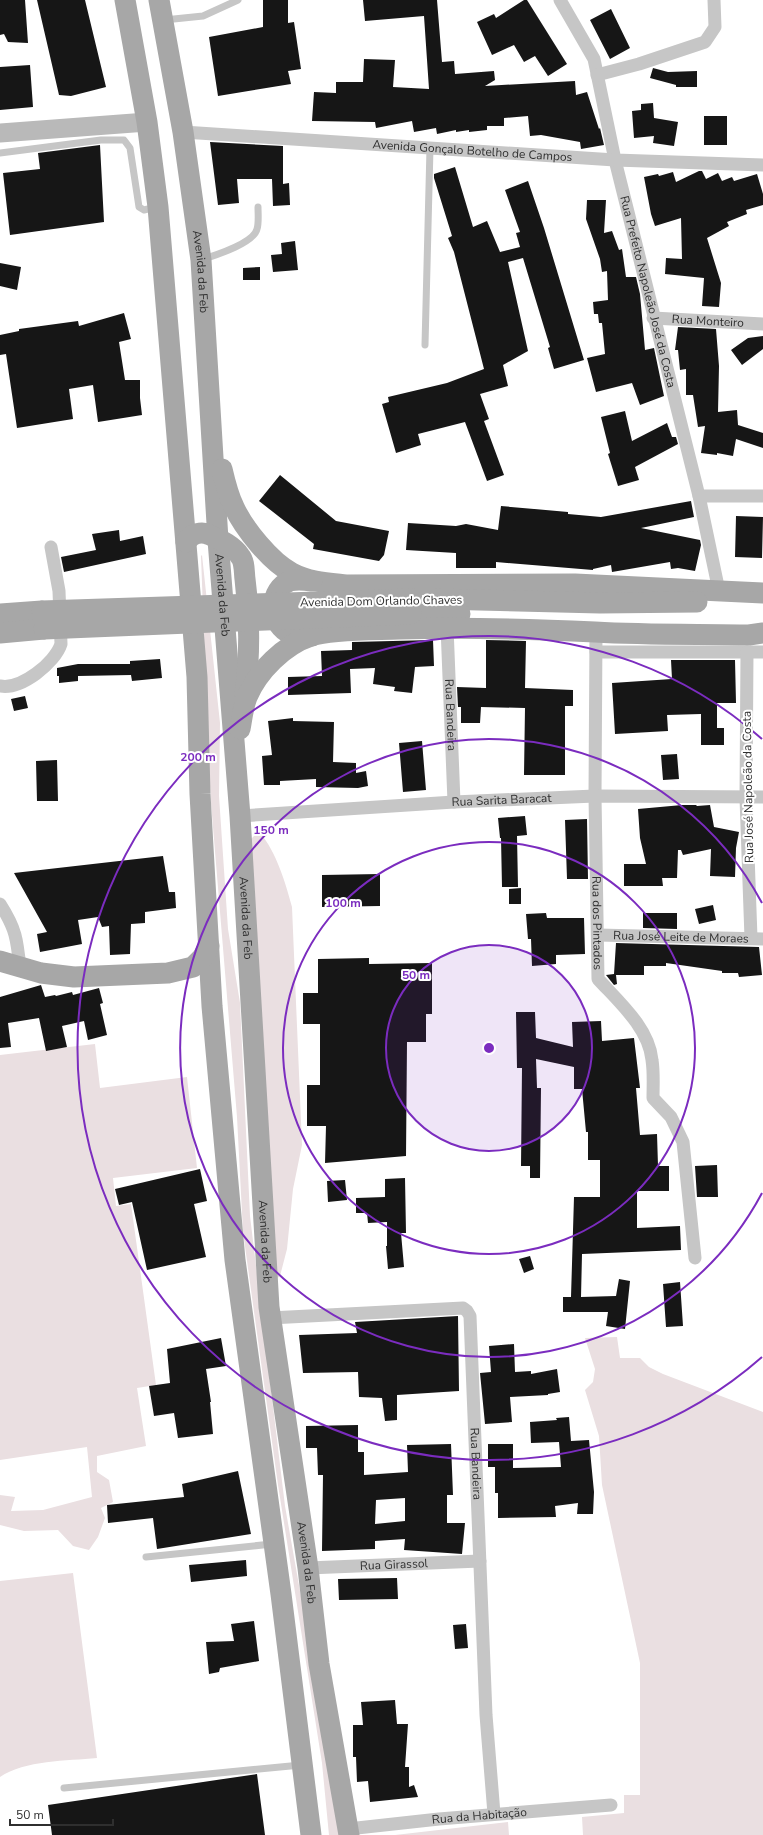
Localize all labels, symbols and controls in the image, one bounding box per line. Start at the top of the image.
street label: Avenida Gonçalo Botelho de Campos [372,136,573,165]
street label: Rua Prefeito Napoleão José da Costa [616,194,680,389]
street label: Avenida da Feb [189,229,212,314]
street label: Rua Monteiro [671,311,745,331]
street label: Avenida da Feb [211,553,234,637]
street label: Avenida Dom Orlando Chaves [300,592,462,610]
street label: Rua Bandeira [441,678,460,751]
street label: Rua José Napoleão da Costa [739,711,757,863]
text: 200 m [180,749,216,765]
street label: Rua Sarita Baracat [451,790,553,810]
text: 150 m [253,822,289,838]
street label: Avenida da Feb [236,876,256,960]
street label: Rua dos Pintados [588,876,606,970]
text: 100 m [325,895,361,911]
street label: Rua José Leite de Moraes [613,927,749,947]
text: 50 m [402,967,430,983]
centre of rings [482,1041,496,1055]
street label: Avenida da Feb [255,1199,276,1283]
street label: Rua Bandeira [466,1427,485,1500]
street label: Avenida da Feb [293,1520,320,1605]
street label: Rua Girassol [360,1555,429,1574]
scale bar [10,1801,113,1827]
street label: Rua da Habitação [431,1804,528,1828]
text: 50 m [16,1807,44,1823]

